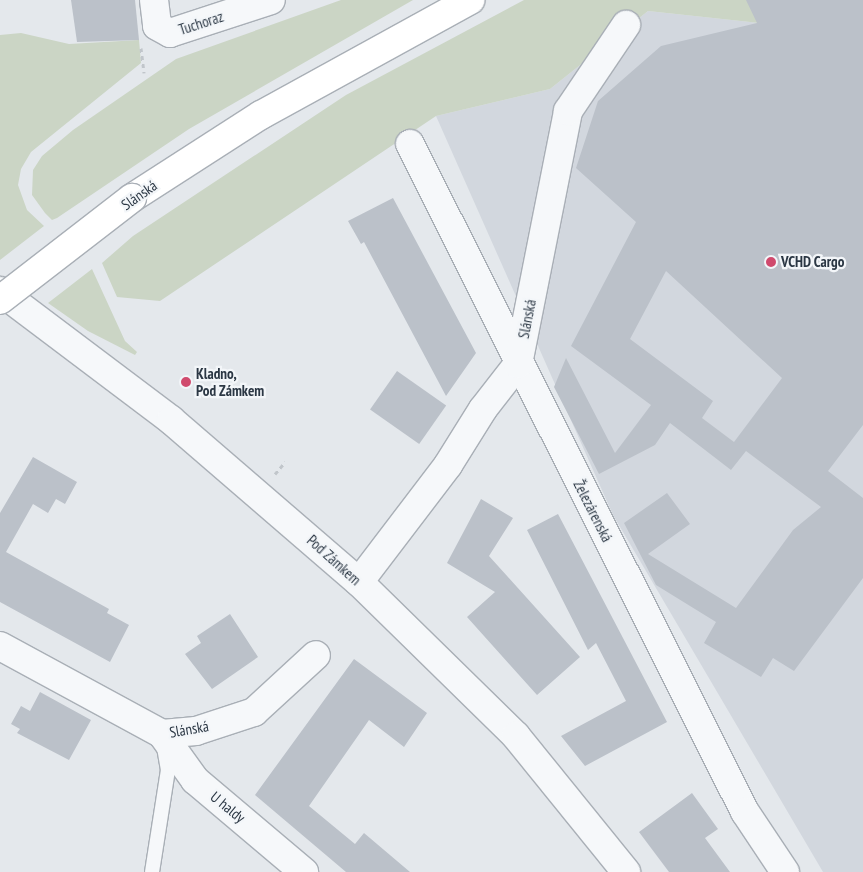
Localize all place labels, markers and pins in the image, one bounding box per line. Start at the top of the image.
place label: VCHD Cargo [781,253,845,271]
marker: VCHD Cargo [765,256,777,268]
place label: Kladno, Pod Zámkem [196,364,264,399]
marker: Kladno, Pod Zámkem [180,376,192,388]

